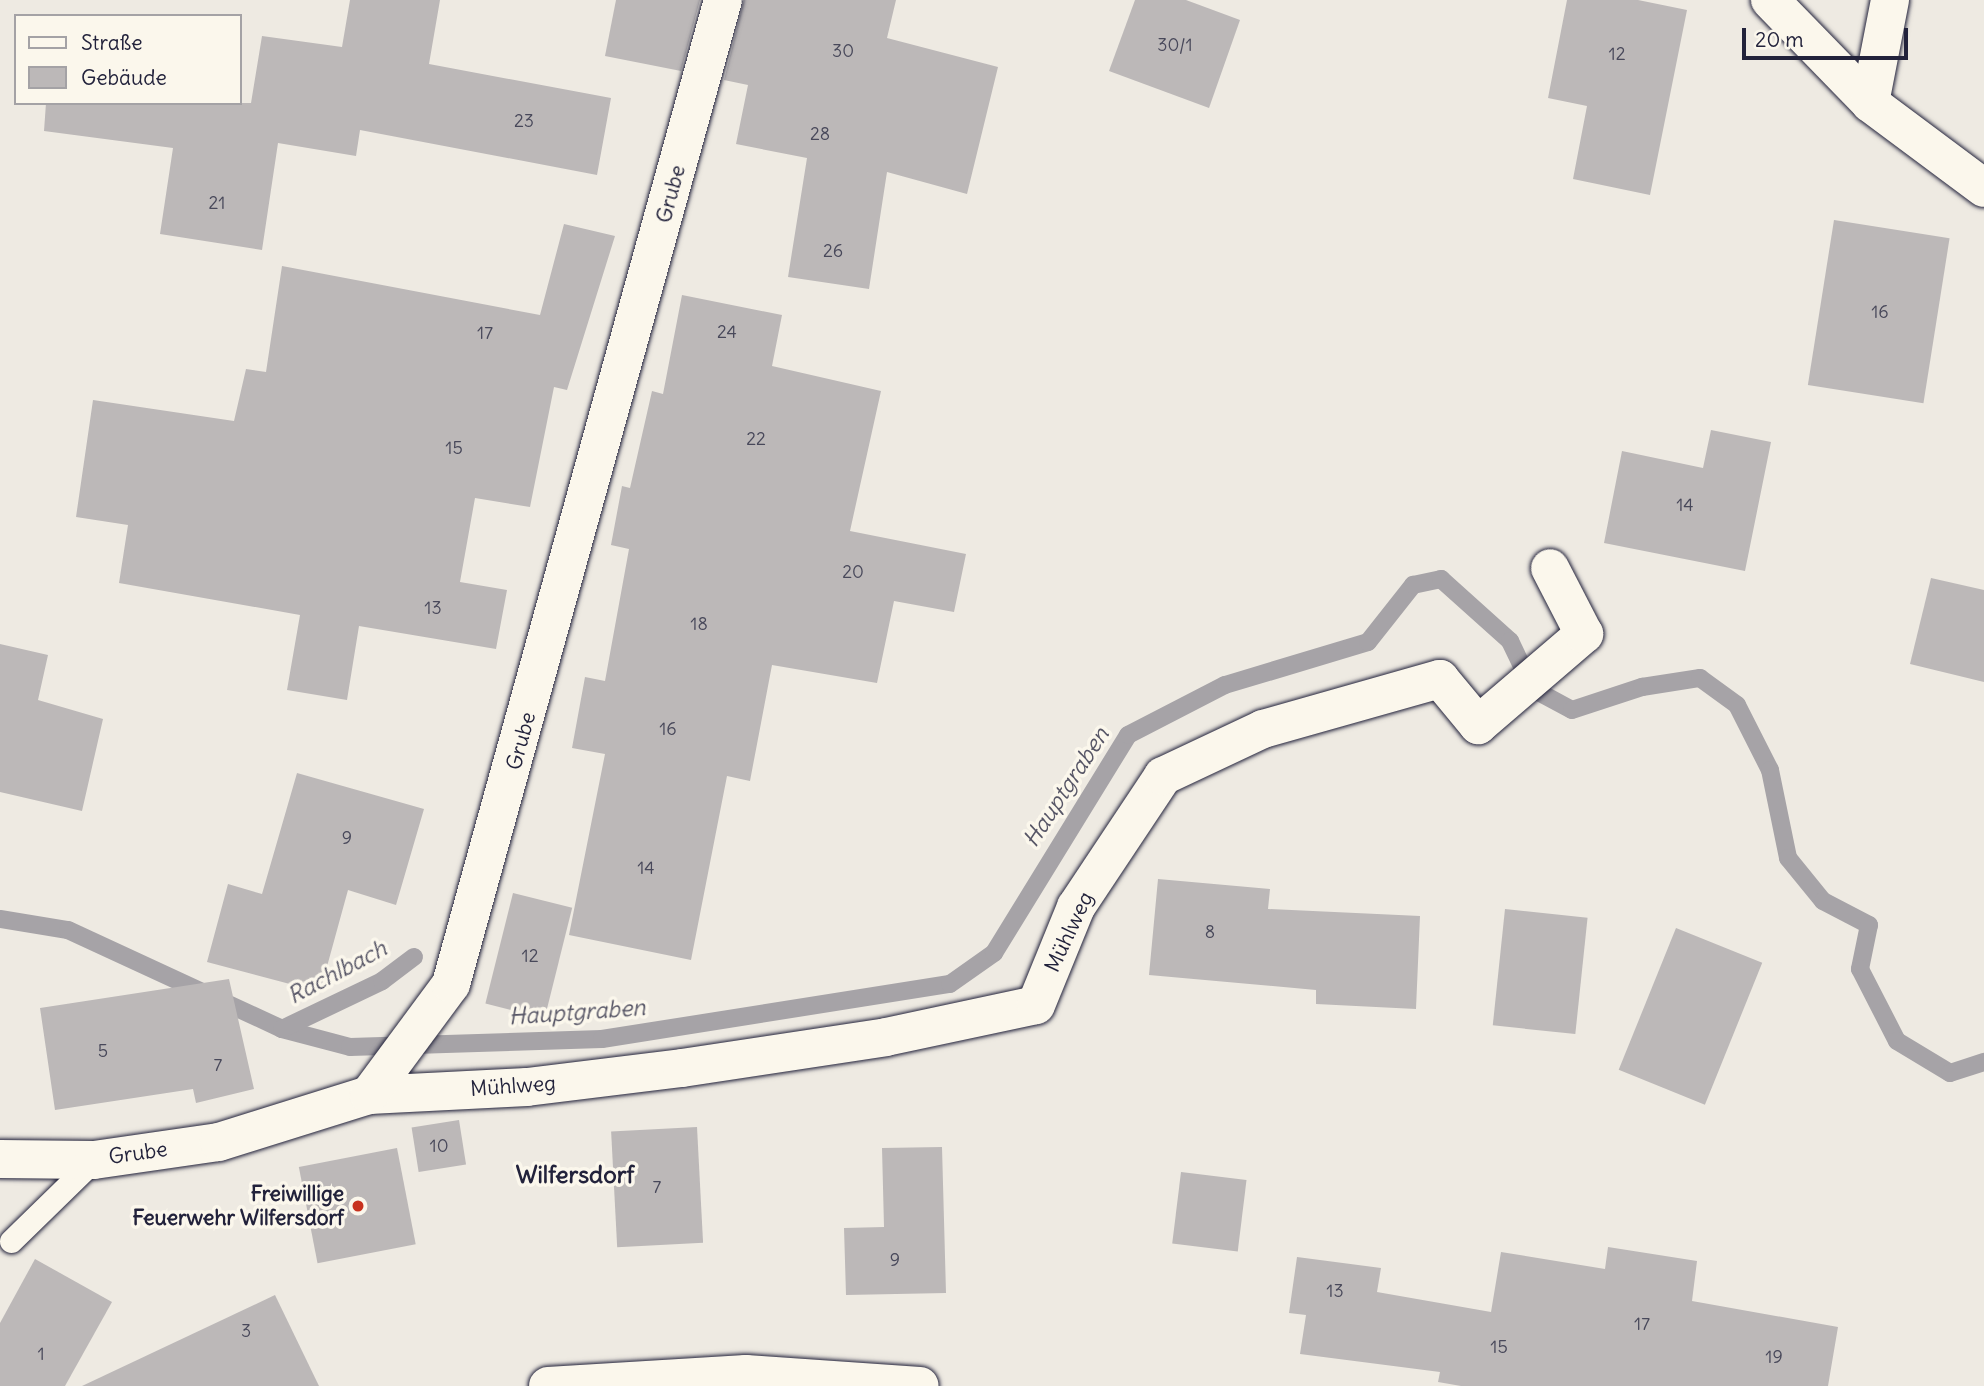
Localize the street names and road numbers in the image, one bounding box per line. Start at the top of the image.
street label: Grube [651,162,691,226]
street label: Grube [501,709,541,773]
street label: Mühlweg [1040,888,1098,976]
street label: Mühlweg [469,1070,557,1102]
street label: Grube [107,1136,169,1170]

